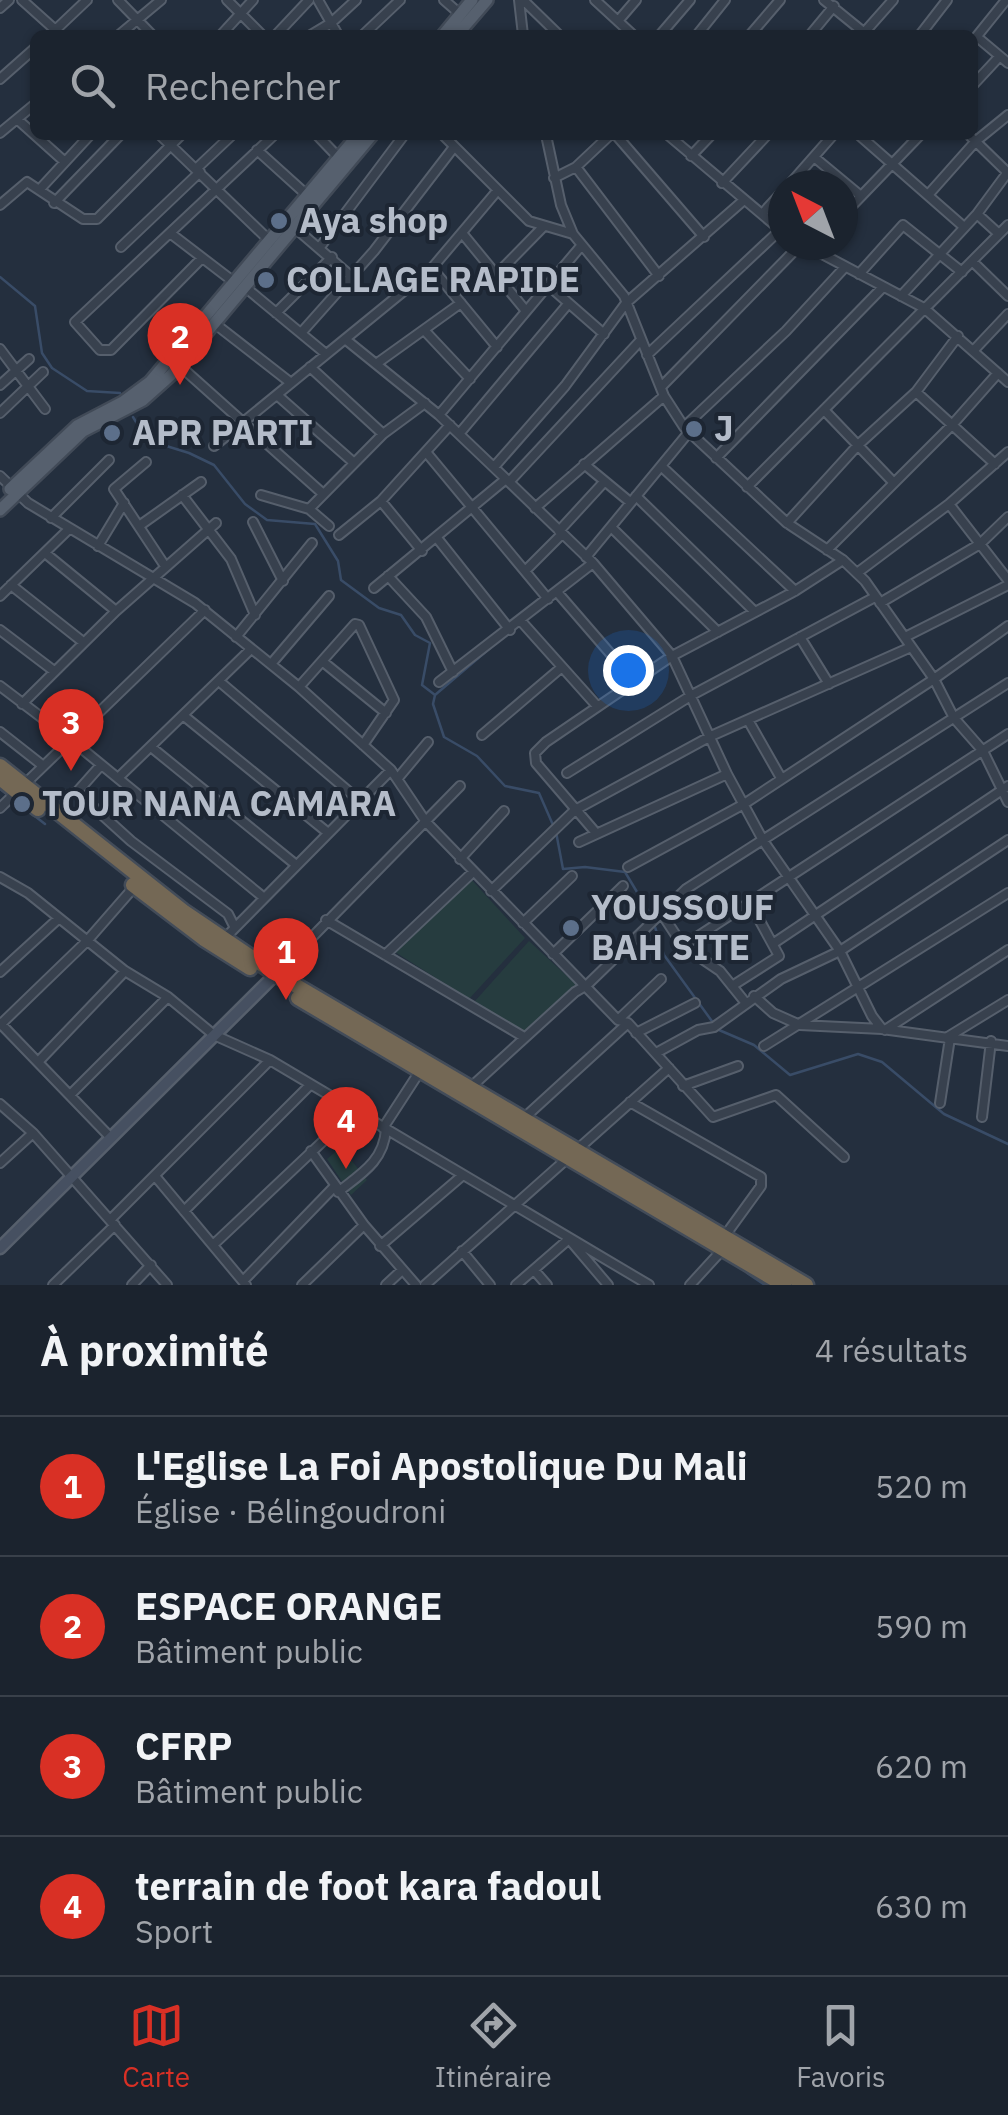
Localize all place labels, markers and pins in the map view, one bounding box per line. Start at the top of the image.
place label: Aya shop [299,197,448,243]
marker: Aya shop [268,210,290,232]
place label: COLLAGE RAPIDE [286,256,580,302]
marker: COLLAGE RAPIDE [255,269,277,291]
pin: 2 [148,302,212,385]
place label: J [714,405,734,451]
place label: APR PARTI [132,409,313,455]
marker: J [683,418,705,440]
marker: APR PARTI [101,422,123,444]
pin: 3 [38,688,104,771]
place label: TOUR NANA CAMARA [42,780,396,826]
marker: TOUR NANA CAMARA [11,793,33,815]
place label: YOUSSOUF BAH SITE [591,884,774,970]
marker: YOUSSOUF BAH SITE [560,917,582,939]
pin: 1 [254,918,318,1000]
pin: 4 [314,1086,378,1169]

